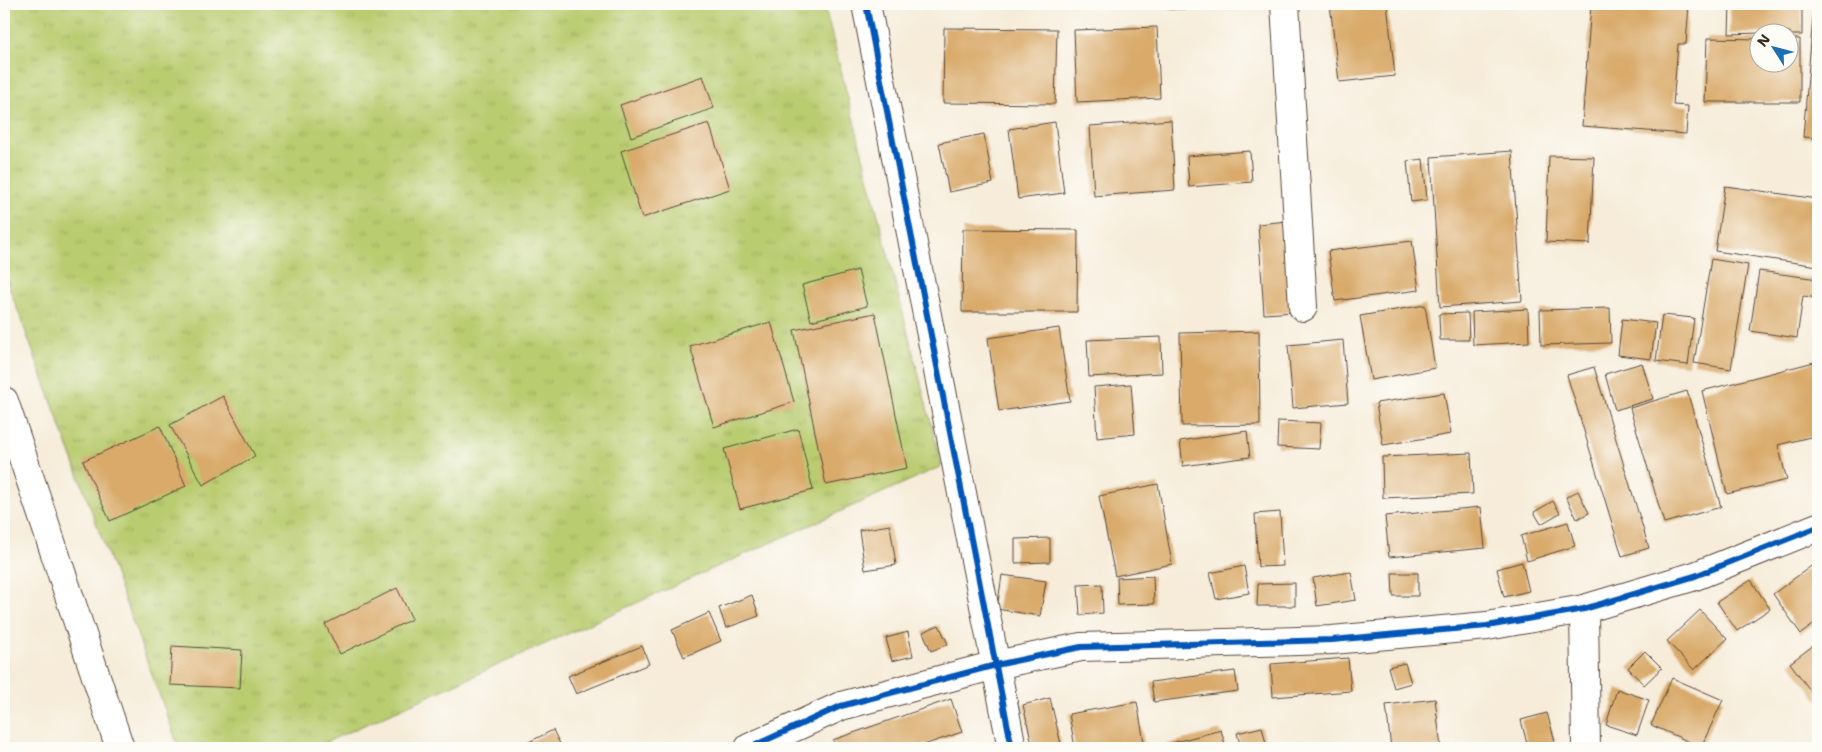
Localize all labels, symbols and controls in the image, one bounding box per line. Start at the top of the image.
north arrow [1750,22,1800,72]
text: N [1753,31,1774,50]

